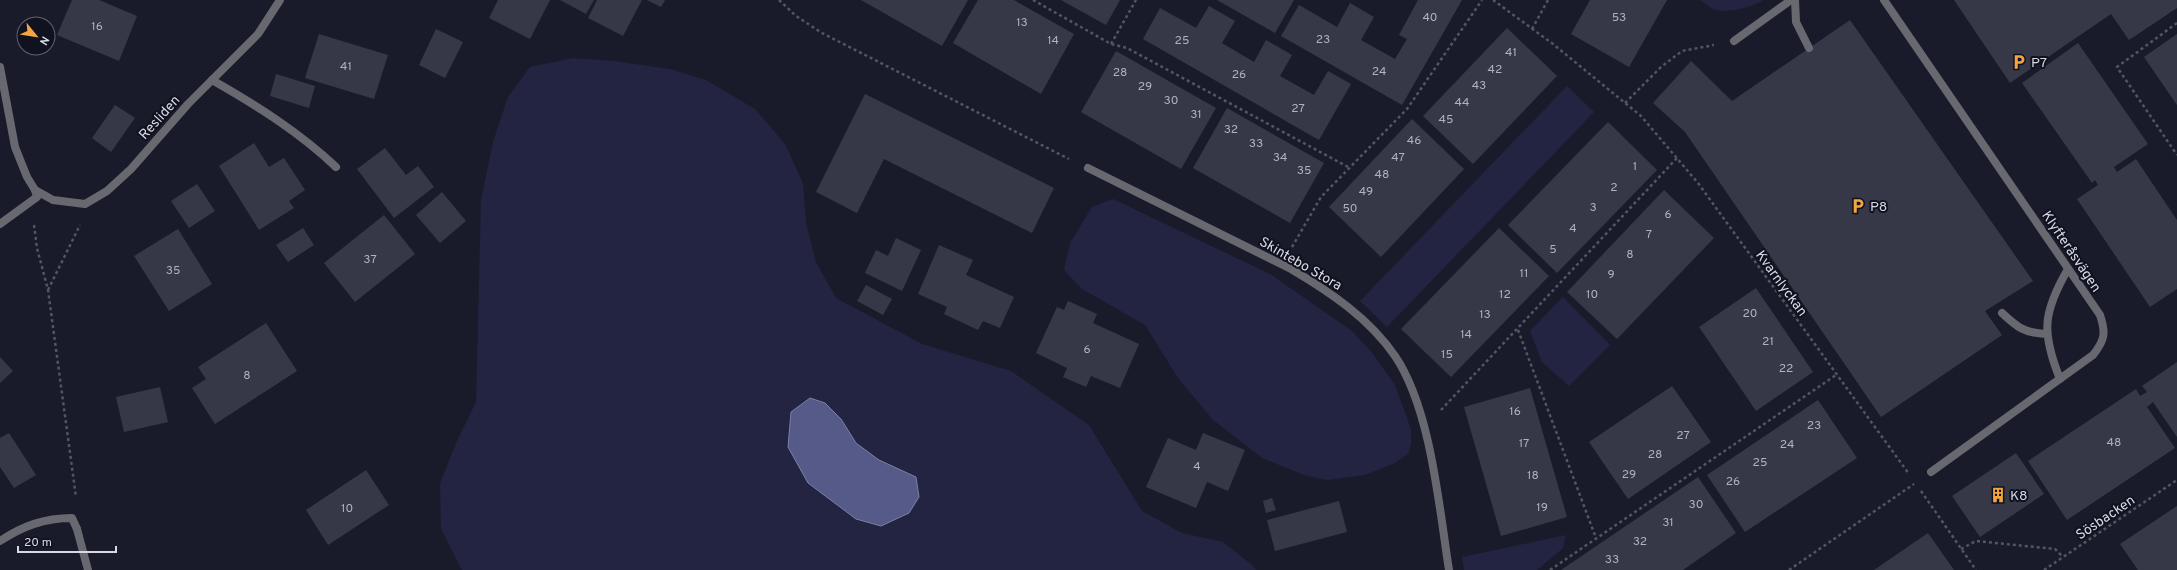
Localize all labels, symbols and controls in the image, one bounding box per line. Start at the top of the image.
house number: 40 [1422,10,1438,26]
house number: 53 [1612,10,1626,26]
house number: 13 [1016,15,1028,31]
north arrow [16,16,56,56]
house number: 16 [91,19,103,35]
house number: 23 [1316,32,1330,48]
house number: 14 [1047,33,1059,49]
house number: 25 [1175,33,1189,49]
text: N [36,34,52,47]
house number: 41 [1505,45,1517,61]
parking icon: P7 [2010,53,2028,71]
place label: P7 [2031,55,2047,72]
house number: 41 [340,59,352,75]
house number: 42 [1488,62,1502,78]
house number: 24 [1372,64,1386,80]
house number: 28 [1113,65,1127,81]
house number: 26 [1232,67,1246,83]
house number: 43 [1472,78,1486,94]
house number: 29 [1138,79,1152,95]
street label: Resliden [136,92,184,144]
house number: 30 [1164,93,1178,109]
house number: 44 [1455,95,1469,111]
house number: 27 [1291,101,1305,117]
house number: 31 [1190,107,1202,123]
house number: 45 [1439,112,1453,128]
house number: 32 [1224,122,1238,138]
house number: 46 [1407,133,1421,149]
house number: 33 [1249,136,1263,152]
house number: 34 [1273,150,1287,166]
house number: 47 [1391,150,1405,166]
house number: 1 [1633,159,1637,175]
house number: 35 [1297,163,1311,179]
house number: 48 [1375,167,1389,183]
house number: 2 [1610,180,1618,196]
house number: 49 [1359,184,1373,200]
parking icon: P8 [1849,197,1867,215]
place label: P8 [1870,199,1887,216]
house number: 3 [1589,200,1597,216]
house number: 50 [1342,201,1358,217]
house number: 6 [1664,207,1672,223]
street label: Klyfteråsvägen [2037,208,2104,296]
house number: 4 [1569,221,1577,237]
house number: 7 [1646,227,1652,243]
street label: Skintebo Stora [1256,234,1345,295]
house number: 5 [1549,242,1557,258]
house number: 8 [1626,247,1634,263]
street label: Kvarnlyckan [1751,248,1810,320]
house number: 37 [363,252,377,268]
house number: 35 [166,263,180,279]
house number: 11 [1520,266,1528,282]
house number: 9 [1607,267,1615,283]
house number: 12 [1499,287,1511,303]
house number: 10 [1586,287,1598,303]
house number: 20 [1742,306,1758,322]
house number: 13 [1479,307,1491,323]
house number: 14 [1460,327,1472,343]
house number: 21 [1762,334,1774,350]
house number: 6 [1083,342,1091,358]
house number: 15 [1441,347,1453,363]
house number: 22 [1779,361,1793,377]
house number: 8 [243,368,251,384]
house number: 16 [1509,404,1521,420]
house number: 23 [1807,418,1821,434]
house number: 27 [1676,428,1690,444]
house number: 48 [2107,435,2121,451]
house number: 17 [1519,436,1529,452]
house number: 24 [1780,437,1794,453]
house number: 28 [1648,447,1662,463]
house number: 25 [1753,455,1767,471]
house number: 4 [1193,459,1201,475]
house number: 29 [1622,467,1636,483]
house number: 18 [1527,468,1539,484]
house number: 26 [1726,474,1740,490]
building icon: K8 [1989,486,2007,504]
place label: K8 [2010,488,2028,505]
street label: Sösbacken [2073,492,2139,544]
house number: 30 [1689,497,1703,513]
house number: 19 [1536,500,1548,516]
house number: 10 [341,501,353,517]
house number: 31 [1662,515,1674,531]
scale bar [18,528,116,554]
house number: 32 [1633,534,1647,550]
text: 20 m [24,535,52,551]
house number: 33 [1605,552,1619,568]

